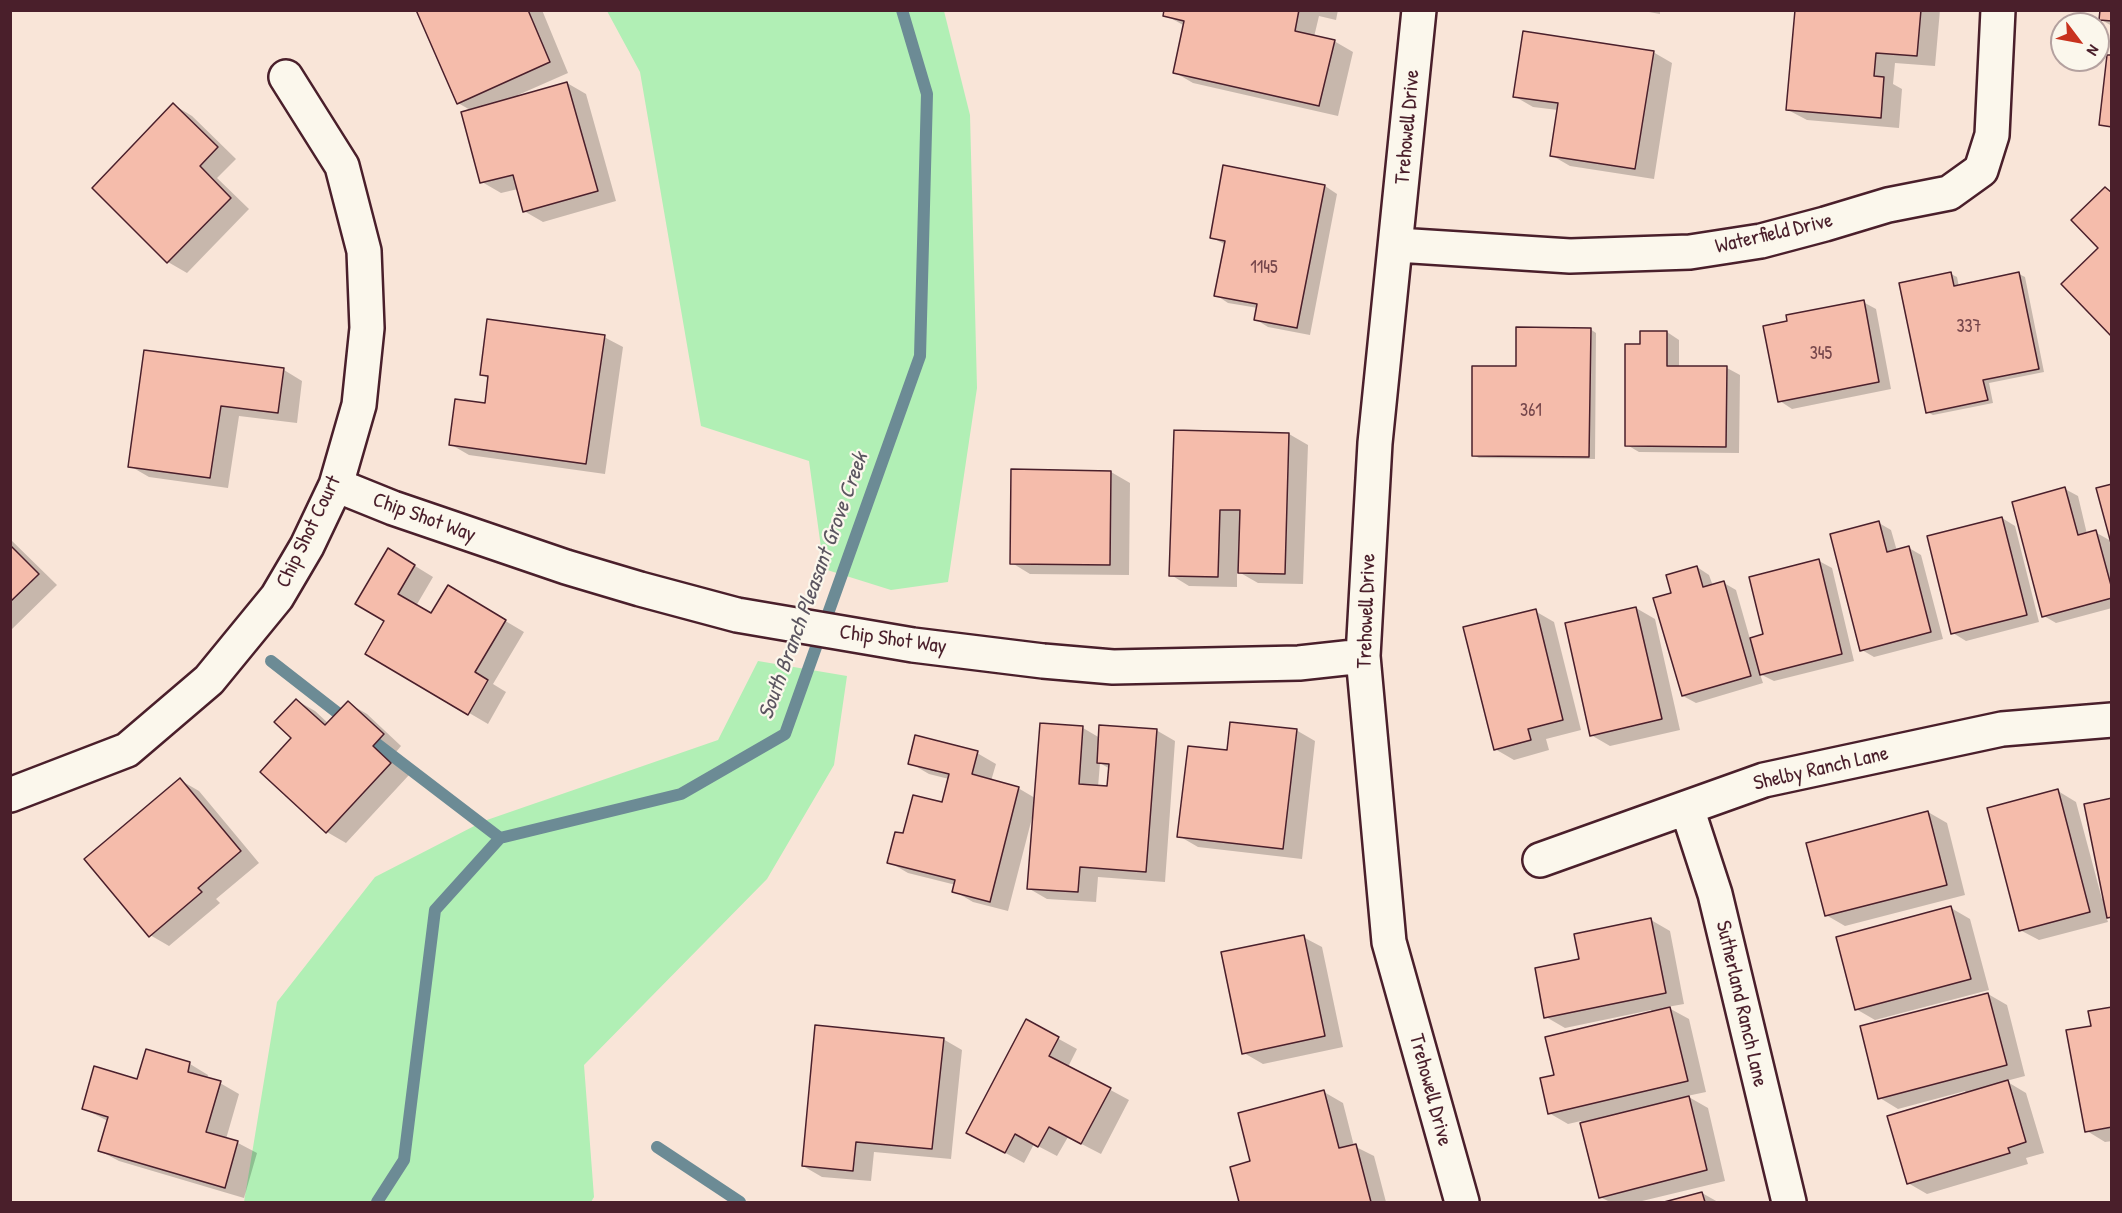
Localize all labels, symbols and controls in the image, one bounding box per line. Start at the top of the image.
north arrow [2050,12,2110,72]
text: N [2082,41,2105,60]
street label: Trehowell Drive [1390,69,1426,185]
street label: Waterfield Drive [1713,208,1835,260]
house number: 1145 [1250,257,1278,279]
house number: 337 [1956,316,1982,338]
house number: 345 [1810,343,1832,365]
house number: 361 [1520,400,1542,422]
water label: South Branch Pleasant Grove Creek [753,449,875,723]
street label: Chip Shot Court [271,472,347,592]
street label: Chip Shot Way [369,488,479,548]
street label: Trehowell Drive [1352,553,1382,669]
street label: Chip Shot Way [838,620,948,660]
street label: Shelby Ranch Lane [1751,741,1891,797]
street label: Sutherland Ranch Lane [1710,918,1772,1090]
street label: Trehowell Drive [1403,1031,1457,1149]

